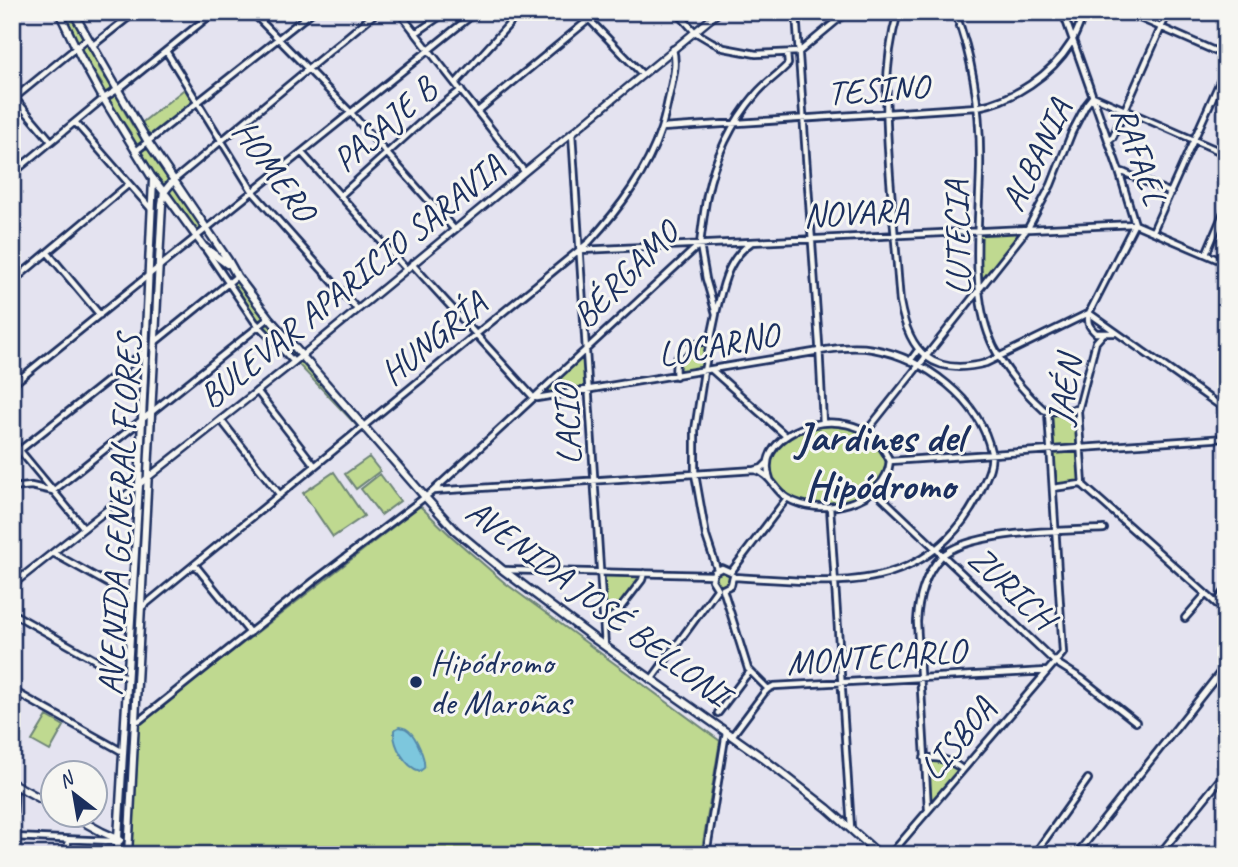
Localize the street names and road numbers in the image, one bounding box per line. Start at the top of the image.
street label: TESINO [826,63,934,115]
street label: PASAJE B [323,65,448,182]
street label: ALBANIA [990,91,1083,218]
street label: RAFAEL [1101,100,1178,212]
street label: HOMERO [223,111,329,233]
street label: BULEVAR APARICIO SARAVIA [190,144,514,418]
street label: LUTECIA [934,179,981,296]
street label: NOVARA [802,187,911,238]
street label: BÉRGAMO [562,209,691,337]
street label: HUNGRÍA [371,281,497,395]
street label: LOCARNO [654,311,785,377]
street label: AVENIDA GENERAL FLORES [88,329,152,697]
street label: JAÉN [1037,348,1093,429]
street label: LACIO [543,380,592,466]
street label: AVENIDA JOSÉ BELLONI [457,489,744,720]
street label: ZURICH [959,536,1068,642]
street label: MONTECARLO [785,628,971,685]
street label: LISBOA [910,686,1006,789]

